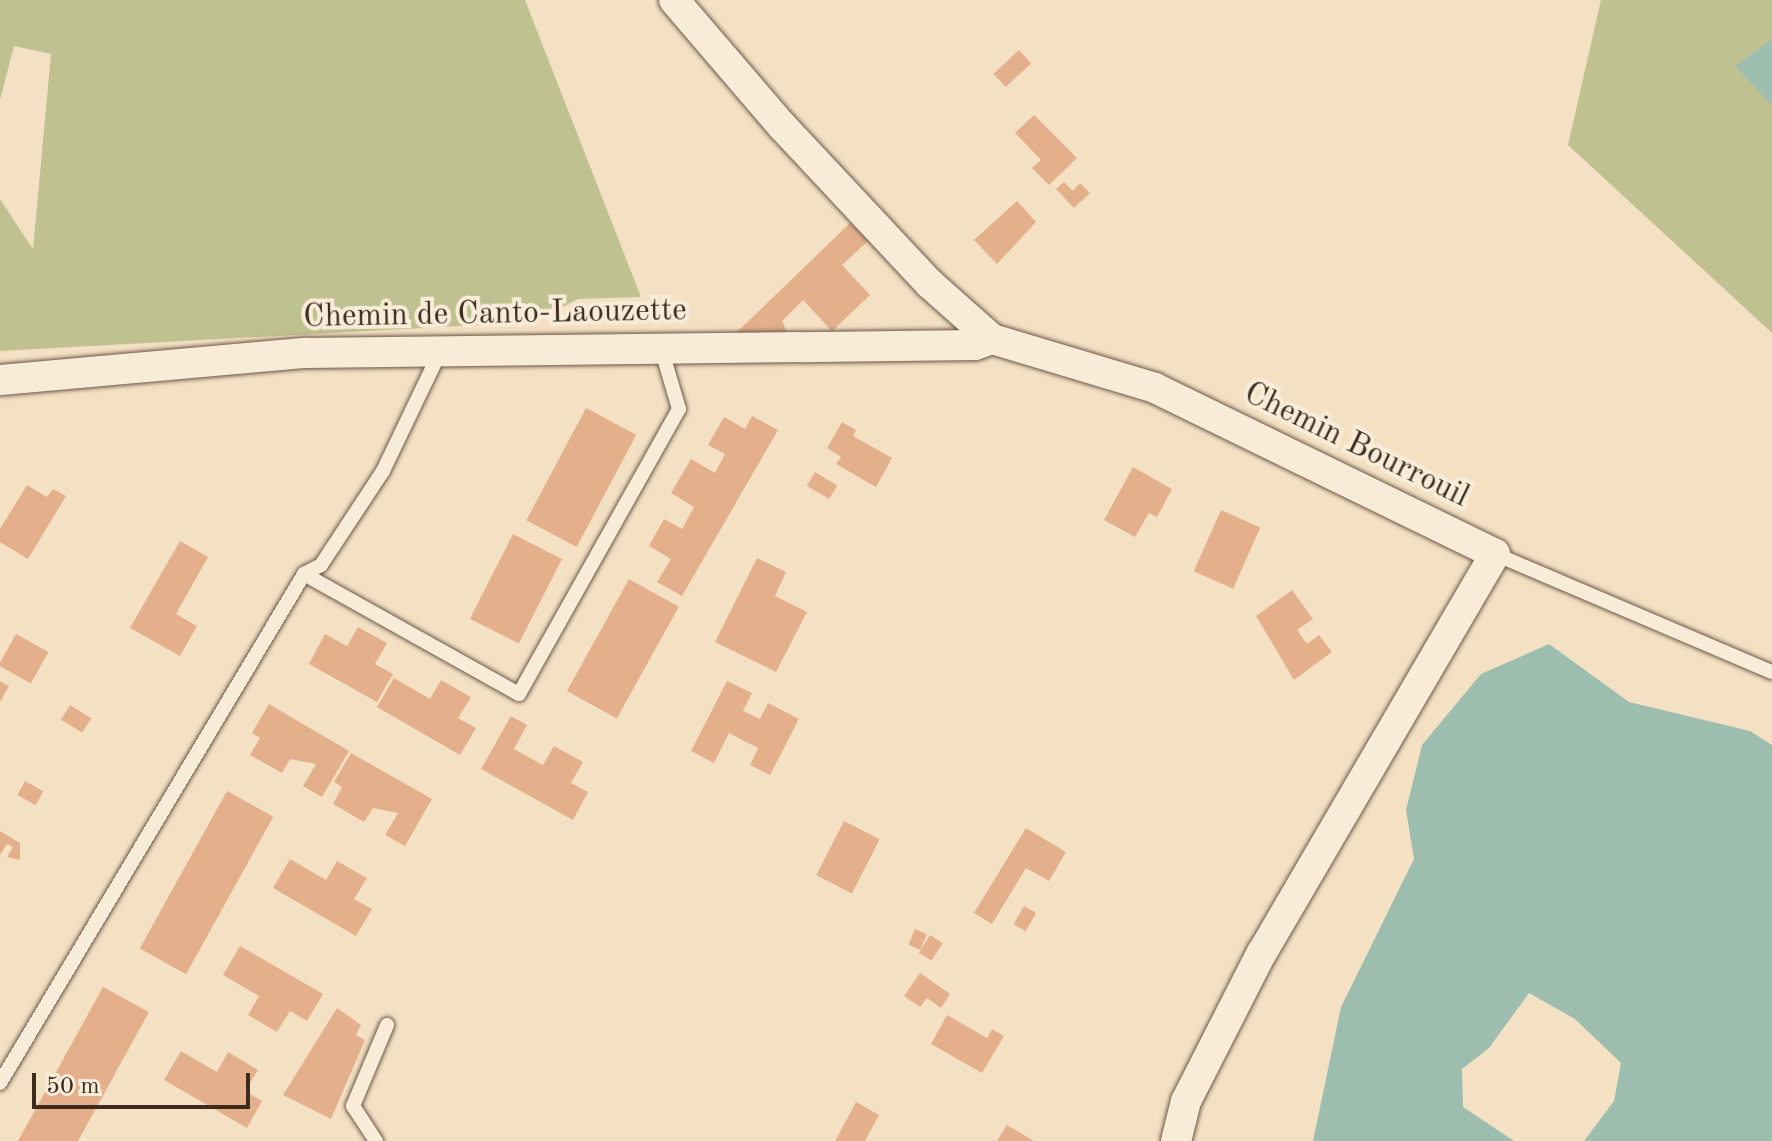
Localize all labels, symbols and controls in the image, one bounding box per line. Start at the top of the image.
street label: Chemin de Canto-Laouzette [303,292,687,338]
street label: Chemin Bourrouil [1237,375,1475,517]
scale bar [36,1057,254,1107]
text: 50 m [46,1075,100,1099]

